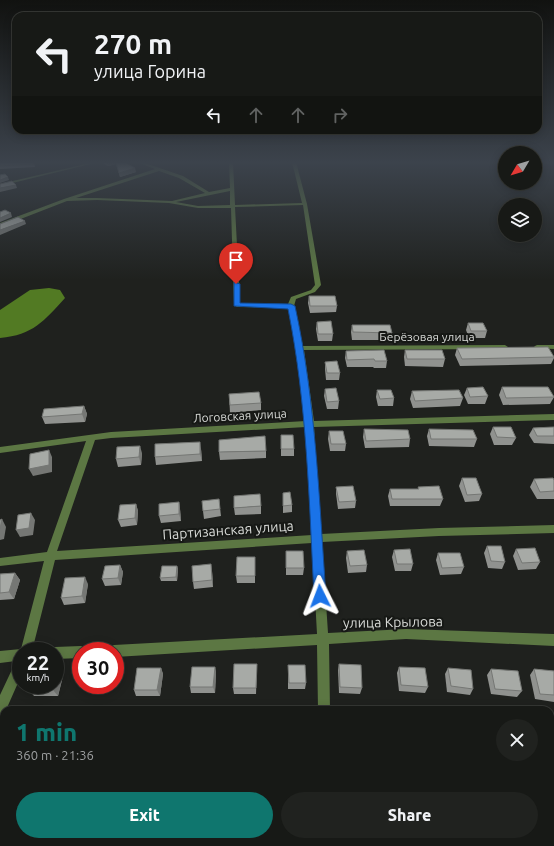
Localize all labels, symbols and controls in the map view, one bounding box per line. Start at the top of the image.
icon: left [28,28,80,80]
text: 270 m [94,28,172,59]
text: улица Горина [94,61,206,81]
icon: left [203,104,225,126]
icon: ahead [245,104,267,126]
icon: ahead [287,104,309,126]
icon: right [329,104,351,126]
north arrow [498,146,542,190]
map controls [498,146,542,242]
button: layers [498,198,542,242]
pin [219,243,253,284]
icon: arrive [225,249,247,271]
street label: Берёзовая улица [379,330,475,343]
street label: Логовская улица [193,407,287,424]
street label: Партизанская улица [162,517,294,543]
position arrow [299,575,341,617]
street label: улица Крылова [343,613,443,631]
speed limit sign: 30 [72,642,124,694]
text: 22 [27,651,49,674]
text: km/h [26,672,50,683]
text: 1 min [16,719,77,746]
button: close [496,719,538,761]
text: 360 m · 21:36 [16,748,94,762]
button: Exit [16,792,273,838]
button: Share [281,792,538,838]

